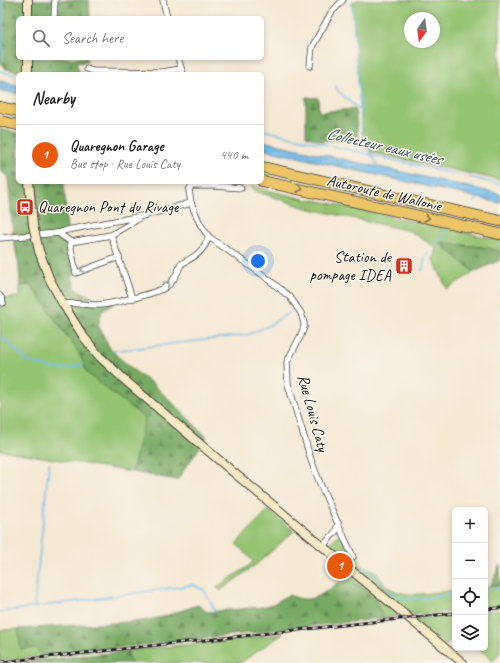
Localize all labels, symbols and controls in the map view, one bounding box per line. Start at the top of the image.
north arrow [404,12,440,48]
search box [16,16,264,60]
icon: search [30,27,52,49]
text: Search here [62,29,123,48]
text: Nearby [32,88,75,109]
water label: Collecteur eaux usées [325,123,446,170]
text: Quaregnon Garage [70,137,164,156]
text: 1 [42,147,48,163]
text: 440 m [220,147,248,163]
text: Bus stop · Rue Louis Caty [70,156,180,172]
street label: Autoroute de Wallonie [325,170,445,216]
one-way arrow [297,185,303,193]
bus stop icon: Quaregnon Pont du Rivage [15,197,35,217]
place label: Quaregnon Pont du Rivage [38,197,180,217]
one-way arrow [424,214,430,222]
place label: Station de pompage IDEA [310,247,393,285]
your location [248,251,268,271]
building icon: Station de pompage IDEA [394,256,414,276]
one-way arrow [80,265,87,274]
one-way arrow [163,282,170,289]
street label: Rue Louis Caty [293,372,333,455]
map controls [452,507,488,651]
button: + [452,507,488,543]
button: − [452,543,488,579]
pin: 1 [327,551,353,581]
button: locate [452,579,488,615]
button: layers [452,615,488,651]

